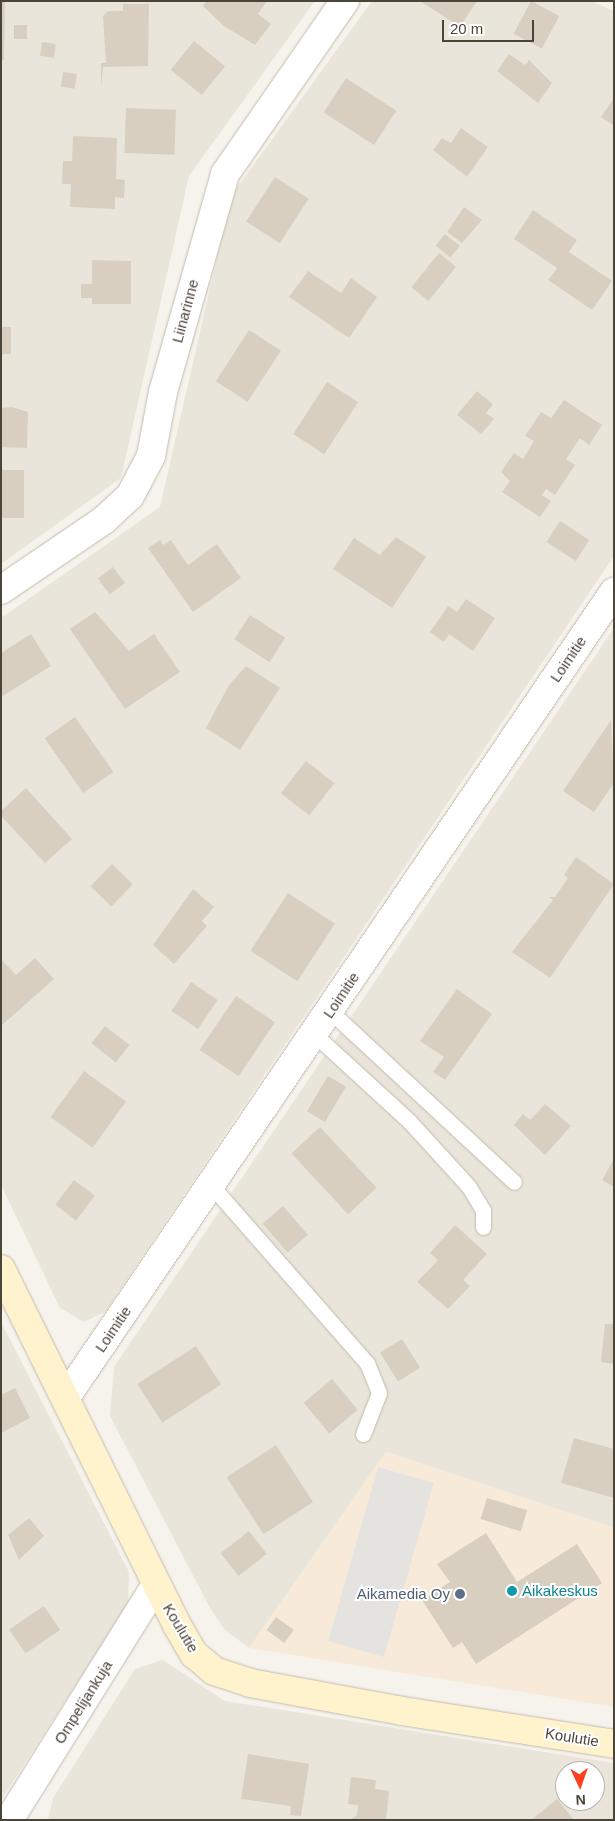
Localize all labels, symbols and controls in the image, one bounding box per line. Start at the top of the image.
scale bar [445,10,538,42]
text: 20 m [450,20,483,37]
street label: Liinarinne [168,277,202,345]
street label: Loimitie [546,633,590,685]
street label: Loimitie [319,969,363,1021]
street label: Loimitie [91,1303,135,1355]
place label: Aikakeskus [522,1582,598,1600]
place label: Aikamedia Oy [357,1585,450,1603]
marker: Aikakeskus [506,1585,518,1597]
marker: Aikamedia Oy [454,1588,466,1600]
street label: Koulutie [159,1600,203,1656]
street label: Ompelijankuja [50,1657,116,1747]
street label: Koulutie [544,1724,600,1750]
north arrow [555,1761,605,1811]
text: N [575,1792,586,1808]

